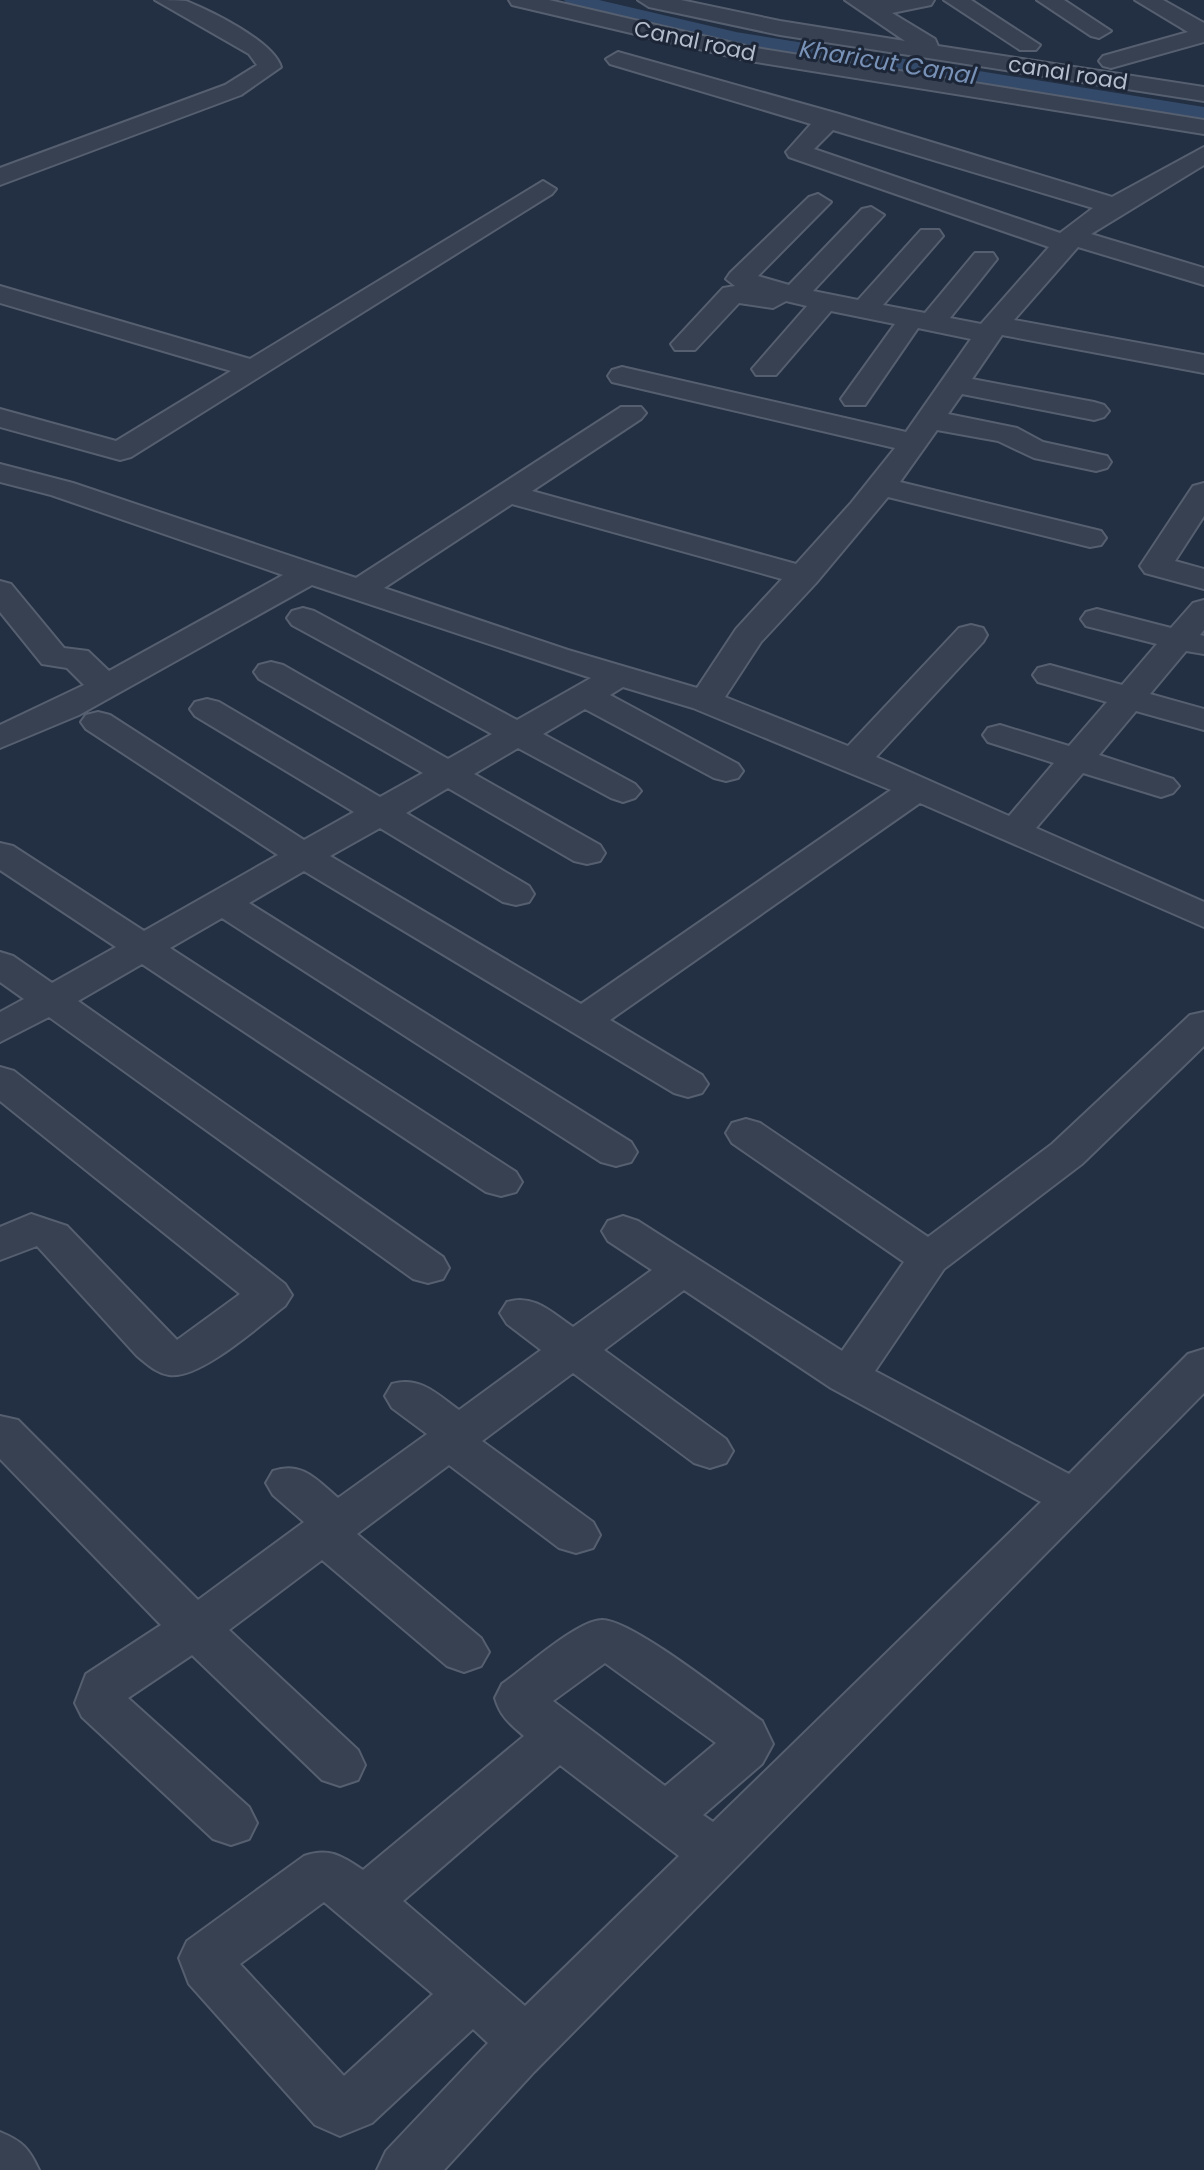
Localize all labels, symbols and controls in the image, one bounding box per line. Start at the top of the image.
street label: Canal road [631,13,759,69]
water label: Kharicut Canal [797,32,979,92]
street label: canal road [1006,48,1130,98]

